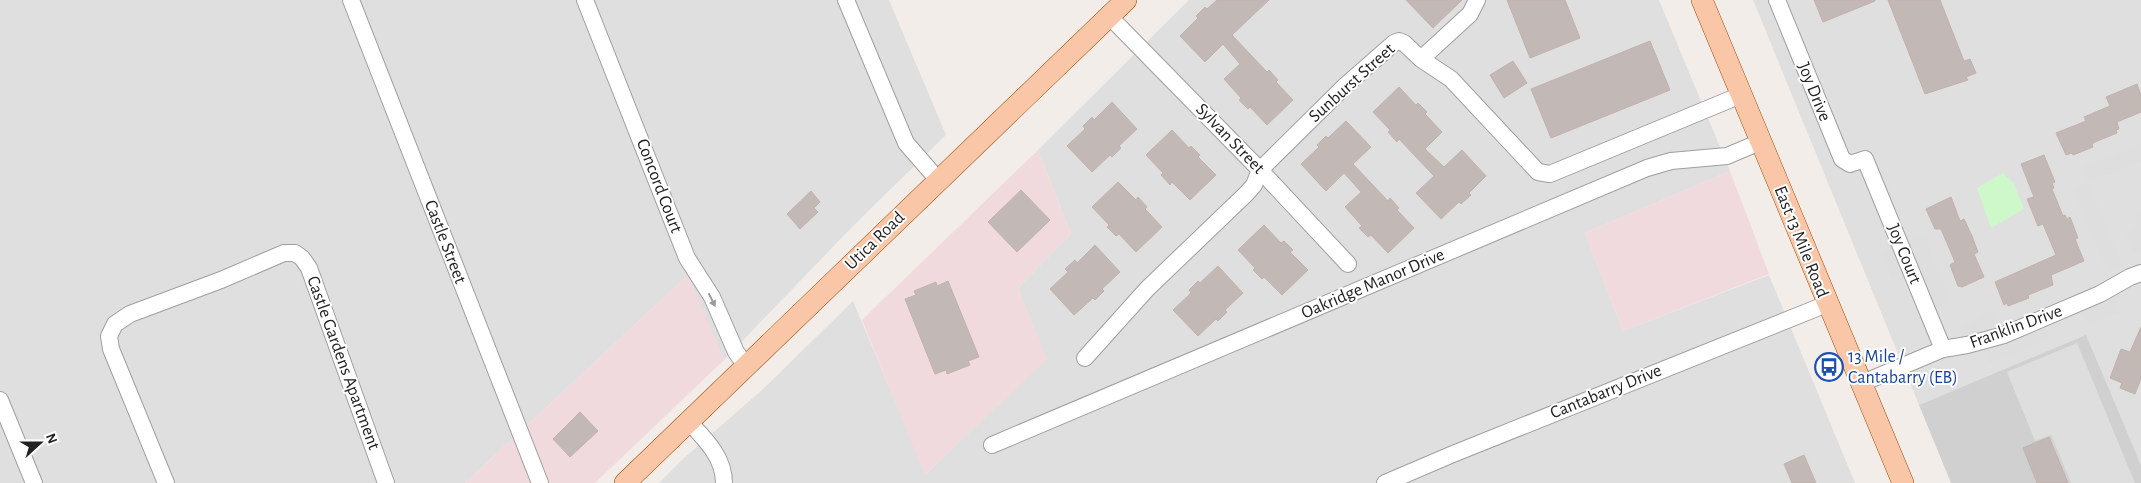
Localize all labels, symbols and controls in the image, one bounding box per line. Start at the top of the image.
street label: Sunburst Street [1306,40,1399,126]
street label: Joy Drive [1794,60,1834,124]
street label: Sylvan Street [1192,100,1268,178]
street label: Concord Court [633,137,685,236]
street label: East 13 Mile Road [1770,184,1832,300]
street label: Castle Street [421,198,469,287]
street label: Utica Road [842,208,908,274]
street label: Joy Court [1884,221,1924,287]
street label: Oakridge Manor Drive [1299,246,1447,322]
street label: Castle Gardens Apartment [303,274,383,453]
one-way arrow [709,293,717,307]
street label: Franklin Drive [1967,302,2065,352]
place label: 13 Mile / Cantabarry (EB) [1848,348,1958,387]
bus stop icon: 13 Mile / Cantabarry (EB) [1814,352,1844,382]
street label: Cantabarry Drive [1548,362,1664,422]
north arrow [15,418,65,468]
text: N [43,432,59,446]

